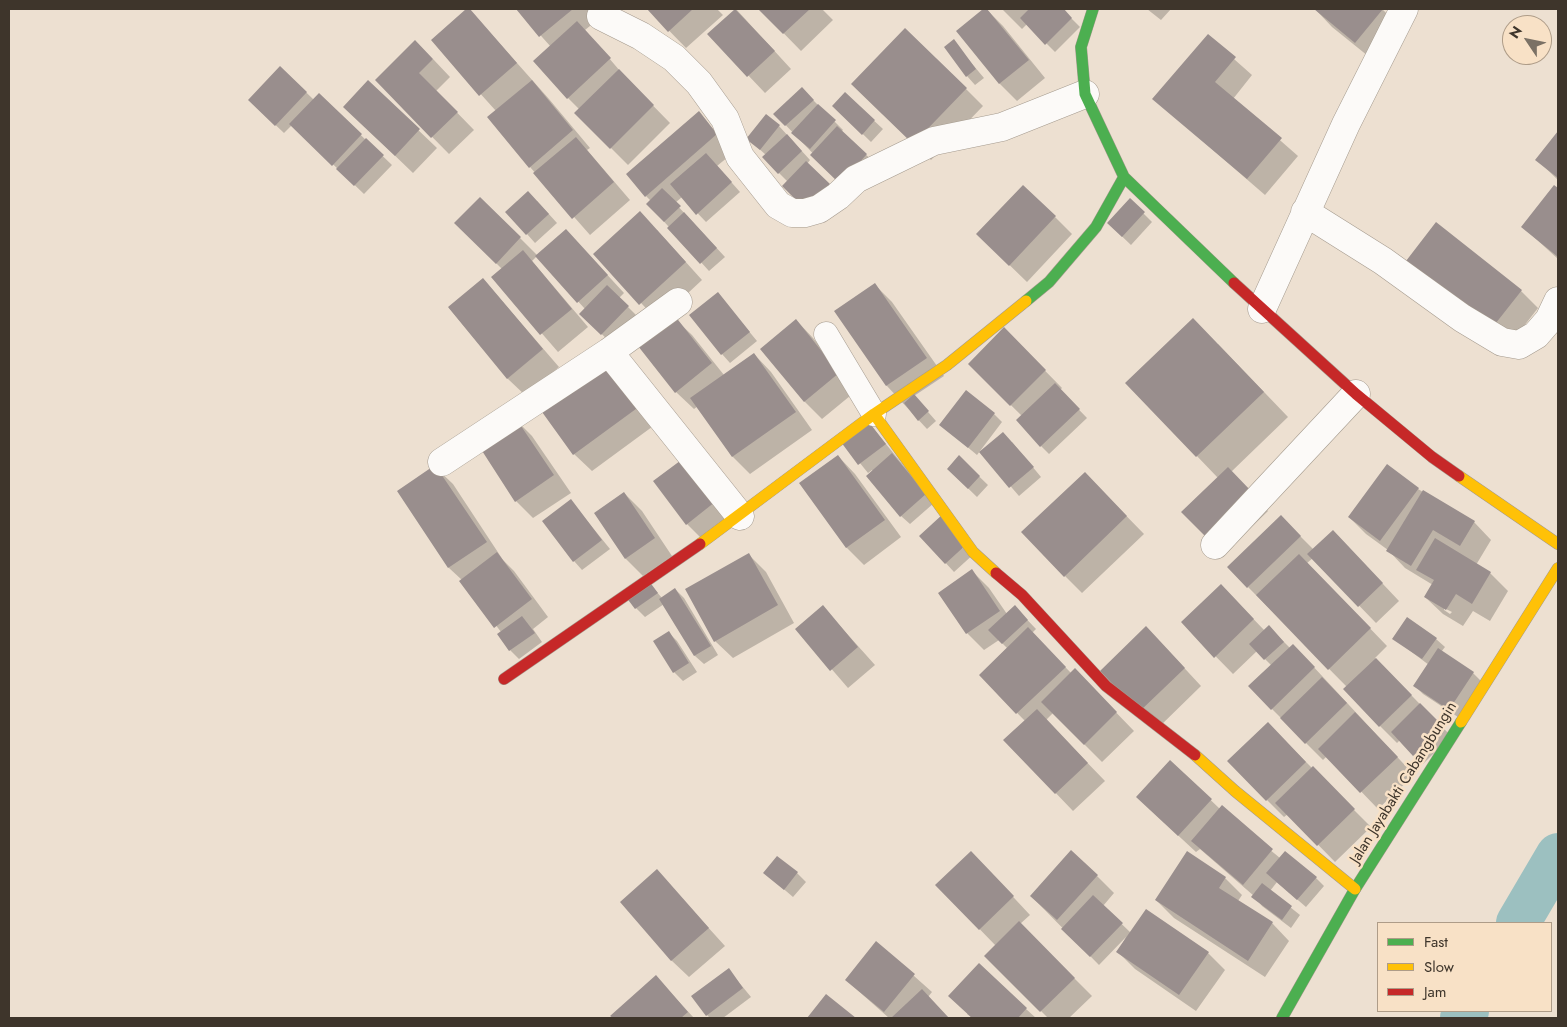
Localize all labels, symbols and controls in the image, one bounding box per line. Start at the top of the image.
north arrow [1502,15,1552,65]
text: N [1504,22,1527,42]
street label: Jalan Jayabakti Cabangbungin [1347,699,1461,867]
legend [1377,922,1552,1012]
text: Fast [1424,931,1448,953]
text: Slow [1424,956,1454,978]
text: Jam [1424,981,1447,1003]

